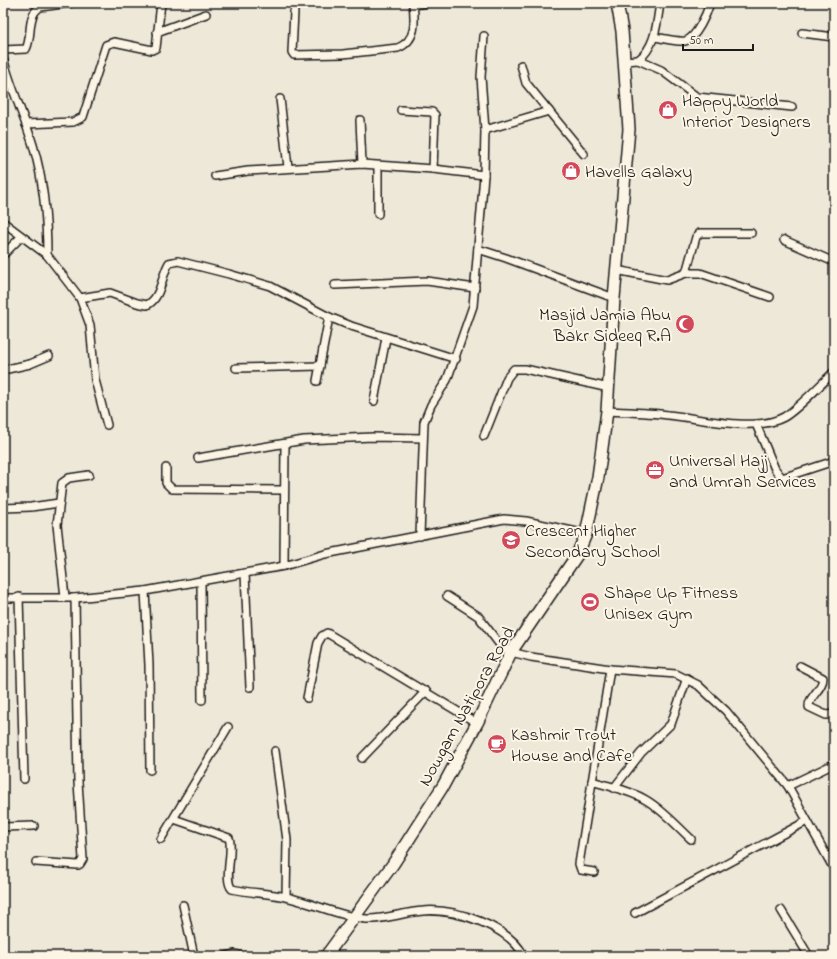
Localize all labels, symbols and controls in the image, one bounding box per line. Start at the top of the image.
scale bar [683,26,753,52]
text: 50 m [689,32,713,50]
place label: Happy World Interior Designers [682,89,811,137]
shop icon: Happy World Interior Designers [657,99,679,121]
shop icon: Havells Galaxy [560,160,582,182]
place label: Havells Galaxy [585,160,692,186]
place label: Masjid Jamia Abu Bakr Sideeq R.A [539,303,671,350]
mosque icon: Masjid Jamia Abu Bakr Sideeq R.A [674,313,696,335]
place label: Universal Hajj and Umrah Services [669,449,817,496]
office icon: Universal Hajj and Umrah Services [644,459,666,481]
place label: Crescent Higher Secondary School [525,519,660,566]
school or university icon: Crescent Higher Secondary School [500,529,522,551]
place label: Shape Up Fitness Unisex Gym [604,581,738,628]
sports icon: Shape Up Fitness Unisex Gym [579,591,601,613]
street label: Nowgam Natipora Road [413,622,523,792]
place label: Kashmir Trout House and Cafe [511,723,633,770]
cafe icon: Kashmir Trout House and Cafe [486,733,508,755]

